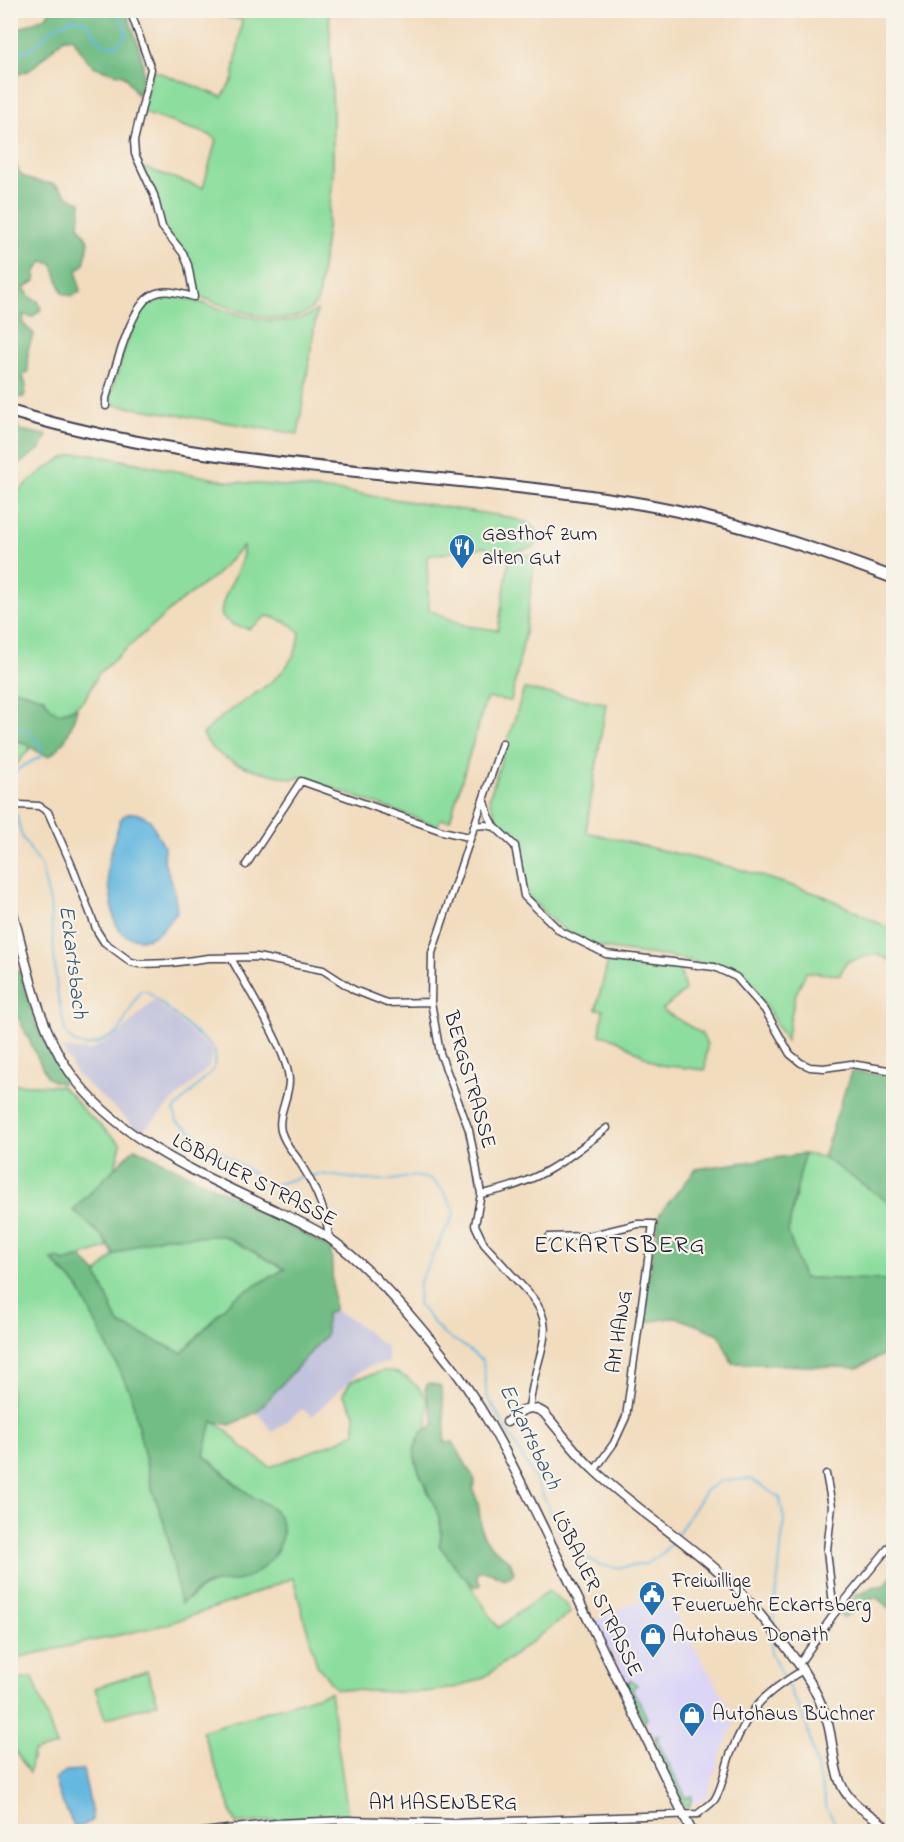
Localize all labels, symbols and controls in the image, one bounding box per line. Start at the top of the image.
place label: Gasthof zum alten Gut [482,520,597,574]
restaurant icon: Gasthof zum alten Gut [447,532,477,570]
water label: Eckartsbach [49,904,95,1021]
street label: BERGSTRASSE [435,1007,503,1152]
street label: LÖBAUER STRASSE [166,1126,342,1236]
district label: ECKARTSBERG [534,1229,706,1264]
street label: AM HANG [599,1289,641,1375]
water label: Eckartsbach [490,1379,569,1496]
street label: LÖBAUER STRASSE [543,1506,649,1682]
place label: Freiwillige Feuerwehr Eckartsberg [671,1567,871,1623]
public building icon: Freiwillige Feuerwehr Eckartsberg [637,1579,667,1617]
shop icon: Autohaus Donath [638,1621,668,1659]
place label: Autohaus Donath [672,1621,829,1651]
shop icon: Autohaus Büchner [677,1700,707,1738]
place label: Autohaus Büchner [712,1700,876,1730]
street label: AM HASENBERG [369,1789,517,1819]

